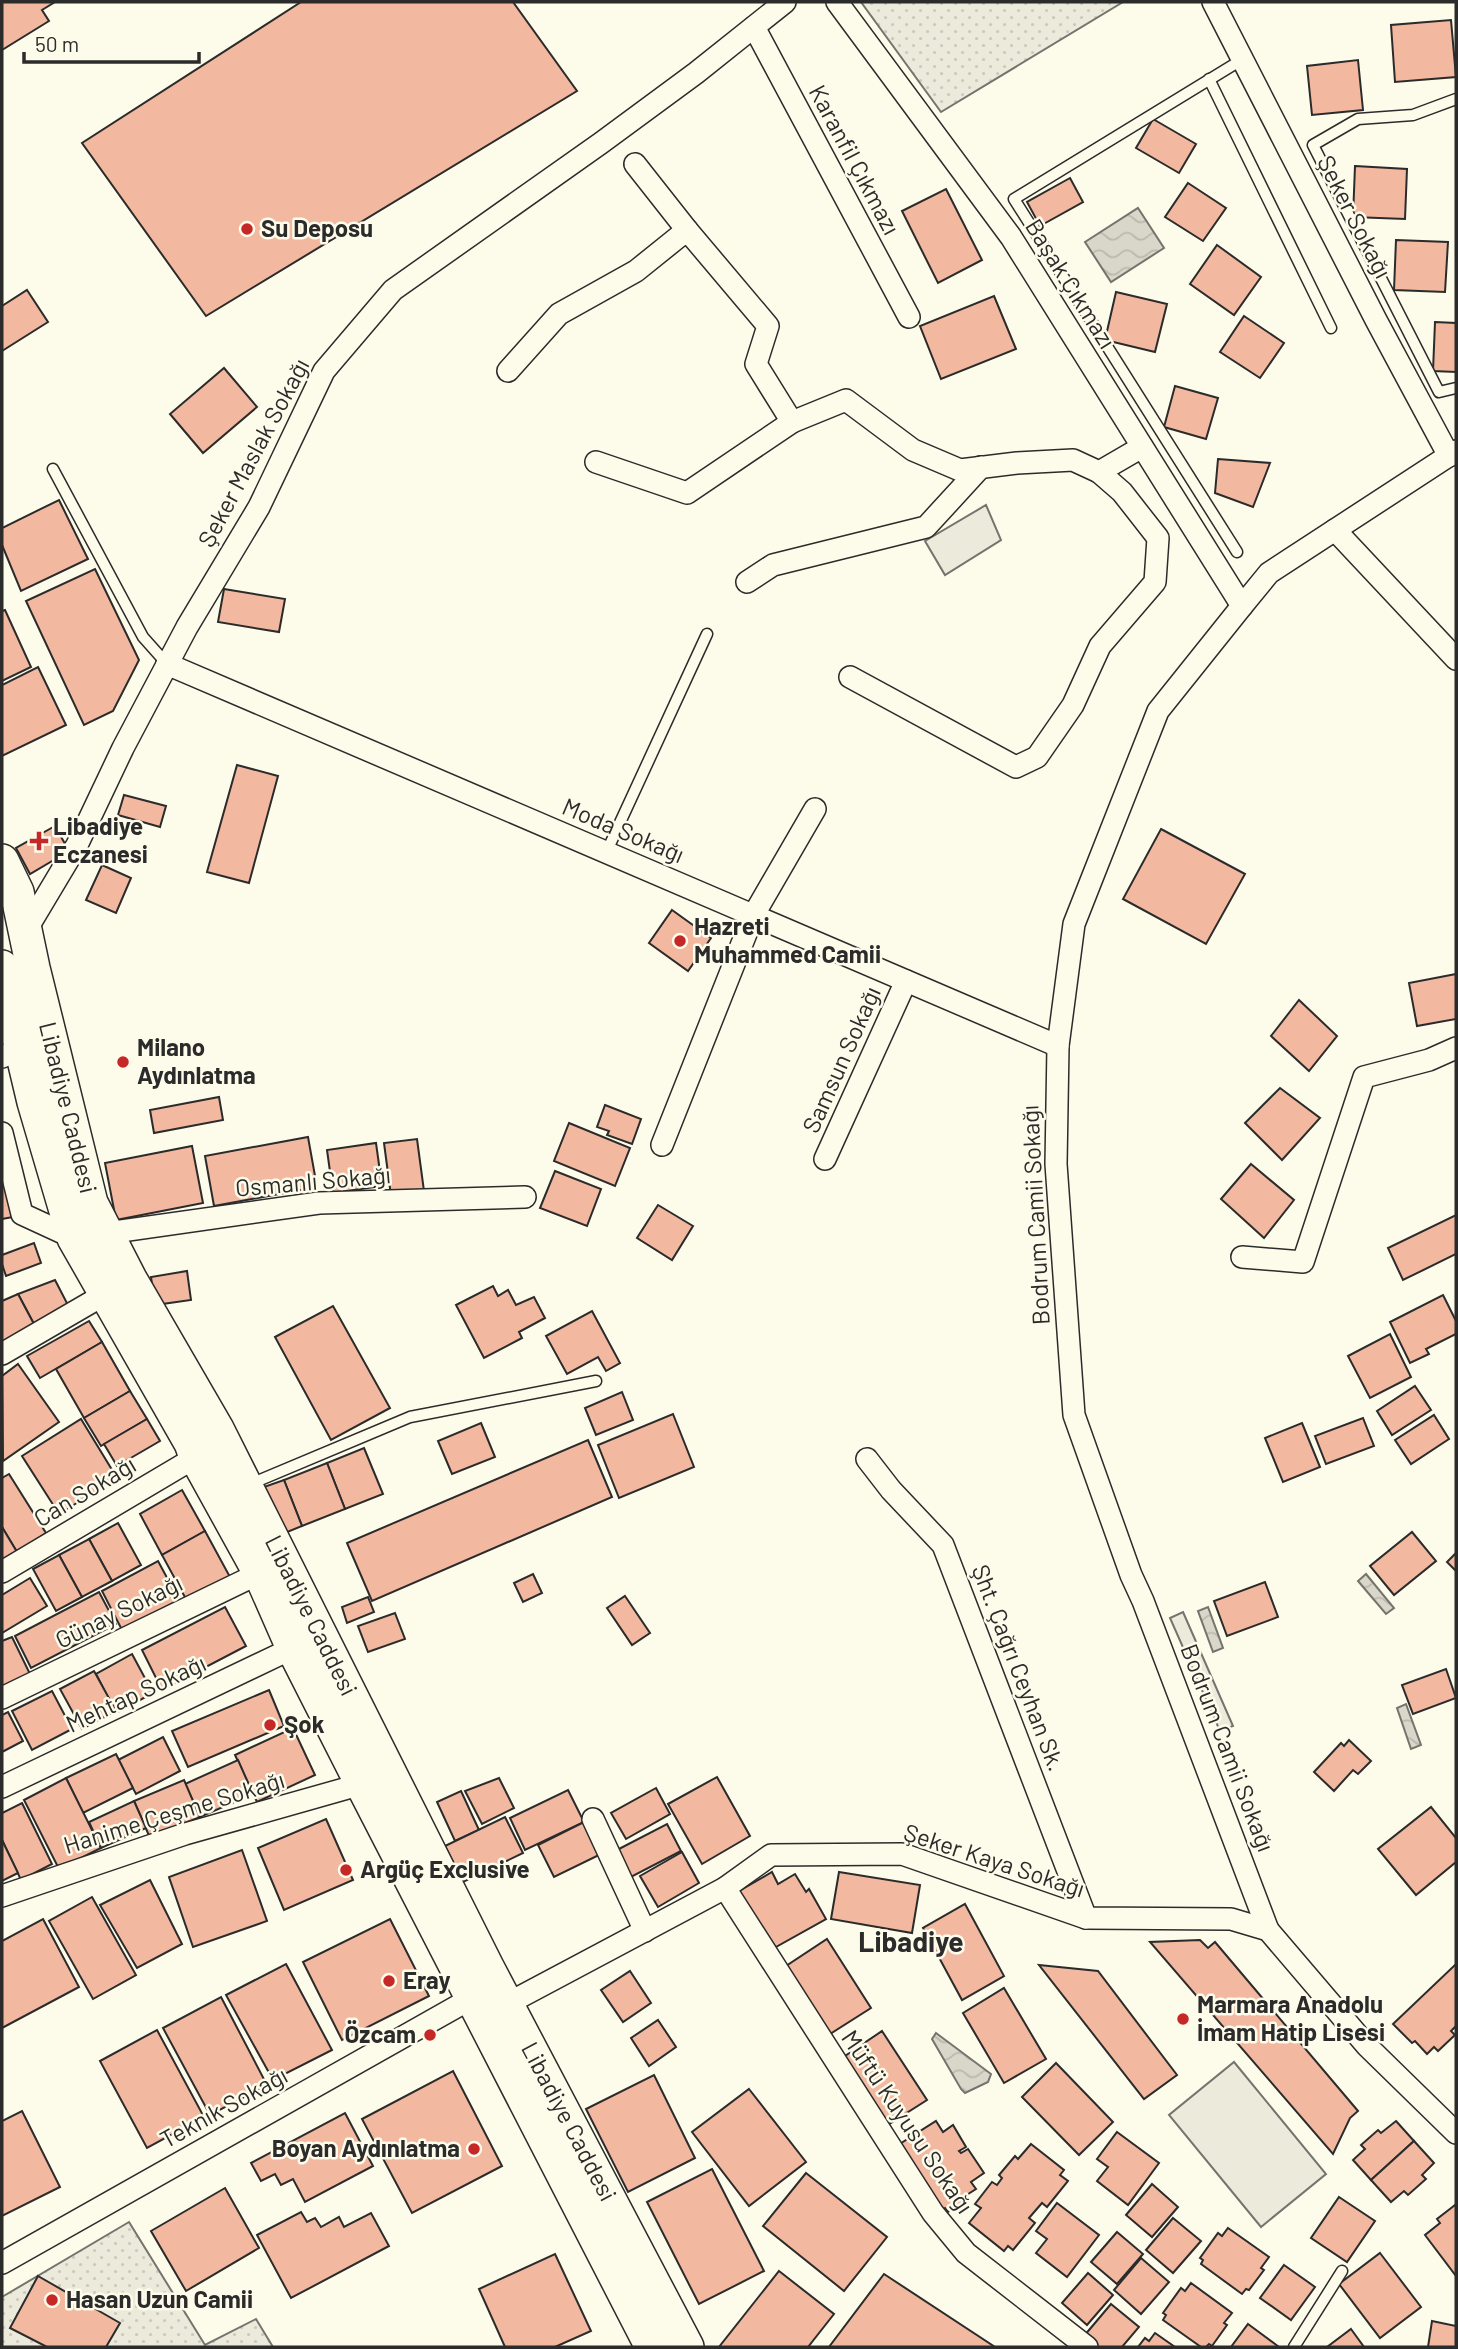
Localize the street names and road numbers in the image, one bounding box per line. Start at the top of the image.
street label: Karanfil Çıkmazı [804,79,907,239]
street label: Şeker Sokağı [1312,150,1399,283]
street label: Başak Çıkmazı [1020,213,1123,353]
street label: Şeker Maslak Sokağı [191,353,315,552]
street label: Moda Sokağı [558,791,689,868]
street label: Samsun Sokağı [795,982,886,1137]
street label: Libadiye Caddesi [34,1019,104,1196]
street label: Bodrum Camii Sokağı [1014,1104,1055,1326]
street label: Osmanlı Sokağı [234,1159,392,1202]
street label: Can Sokağı [28,1449,140,1532]
street label: Libadiye Caddesi [260,1530,364,1700]
street label: Şht. Çağrı Ceyhan Sk. [967,1560,1072,1775]
street label: Günay Sokağı [50,1567,187,1654]
street label: Bodrum Camii Sokağı [1175,1640,1281,1855]
street label: Mehtap Sokağı [61,1648,210,1738]
street label: Hanime Çeşme Sokağı [60,1764,287,1859]
street label: Şeker Kaya Sokağı [900,1817,1089,1902]
street label: Müftü Kuyusu Sokağı [836,2024,980,2218]
street label: Libadiye Caddesi [516,2037,624,2206]
street label: Teknık Sokağı [155,2060,292,2153]

